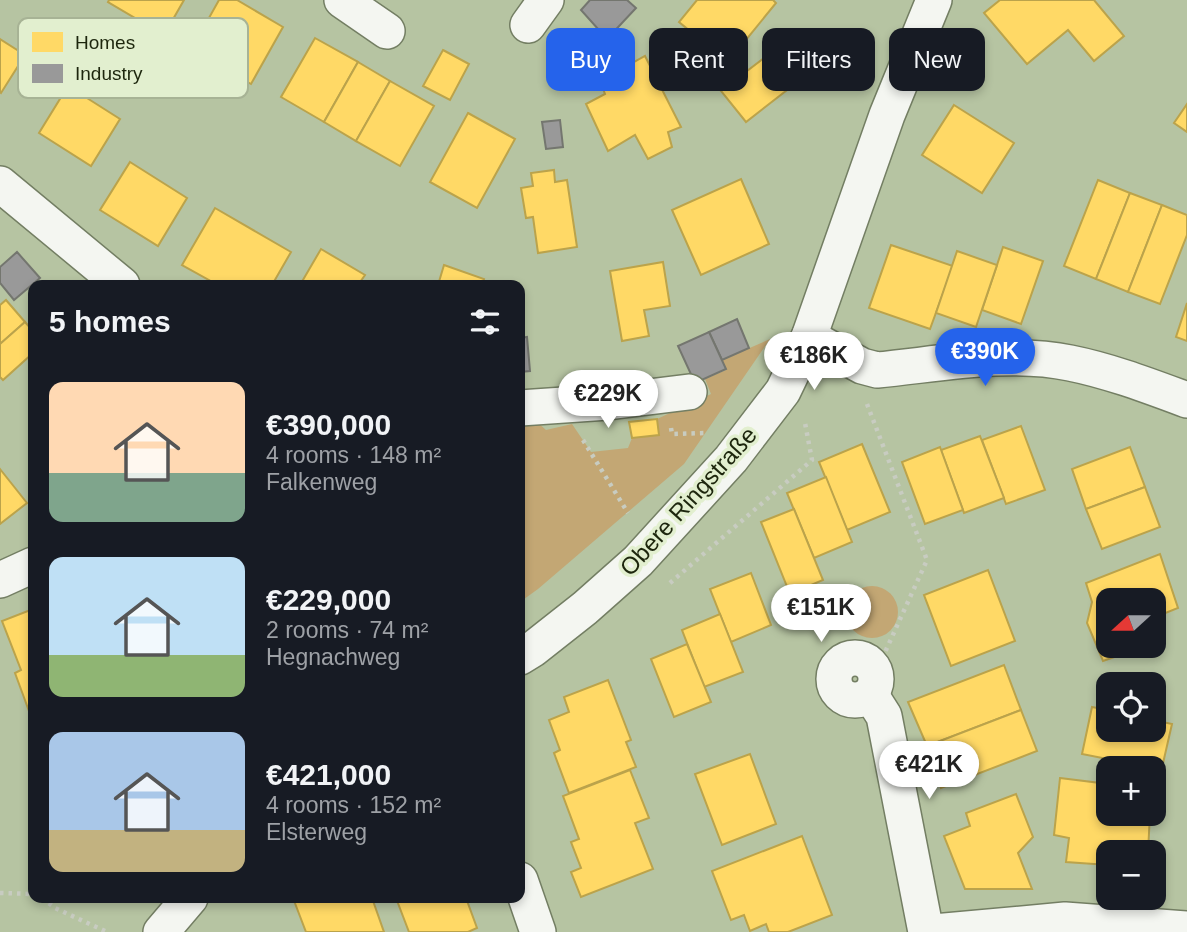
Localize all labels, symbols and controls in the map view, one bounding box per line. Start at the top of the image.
legend [18,18,248,98]
chip: Buy [546,28,635,91]
chip: Rent [649,28,748,91]
chip: Filters [762,28,875,91]
chip: New [889,28,985,91]
text: Homes [75,32,135,53]
text: Industry [75,63,143,84]
icon: filters [466,303,504,341]
text: 5 homes [49,305,171,338]
pin: €390K [936,328,1034,388]
pin: €186K [765,332,863,392]
text: €390K [951,338,1019,364]
text: €186K [780,342,848,368]
pin: €229K [559,370,657,430]
text: €229K [574,380,642,406]
text: €390,000 [266,408,391,441]
icon: home [105,410,189,494]
street label: Obere Ringstraße [614,421,762,581]
text: 4 rooms · 148 m² [266,442,441,468]
text: Falkenweg [266,469,377,495]
text: €229,000 [266,583,391,616]
pin: €151K [772,584,870,644]
icon: home [105,585,189,669]
north arrow [1096,588,1166,658]
map controls [1096,588,1166,910]
text: €151K [787,594,855,620]
text: 2 rooms · 74 m² [266,617,428,643]
text: Hegnachweg [266,644,400,670]
button: locate [1096,672,1166,742]
pin: €421K [880,742,978,801]
text: €421K [895,751,963,777]
button: + [1096,756,1166,826]
text: €421,000 [266,758,391,791]
icon: home [105,760,189,844]
text: 4 rooms · 152 m² [266,792,441,818]
text: Elsterweg [266,819,367,845]
button: − [1096,840,1166,910]

